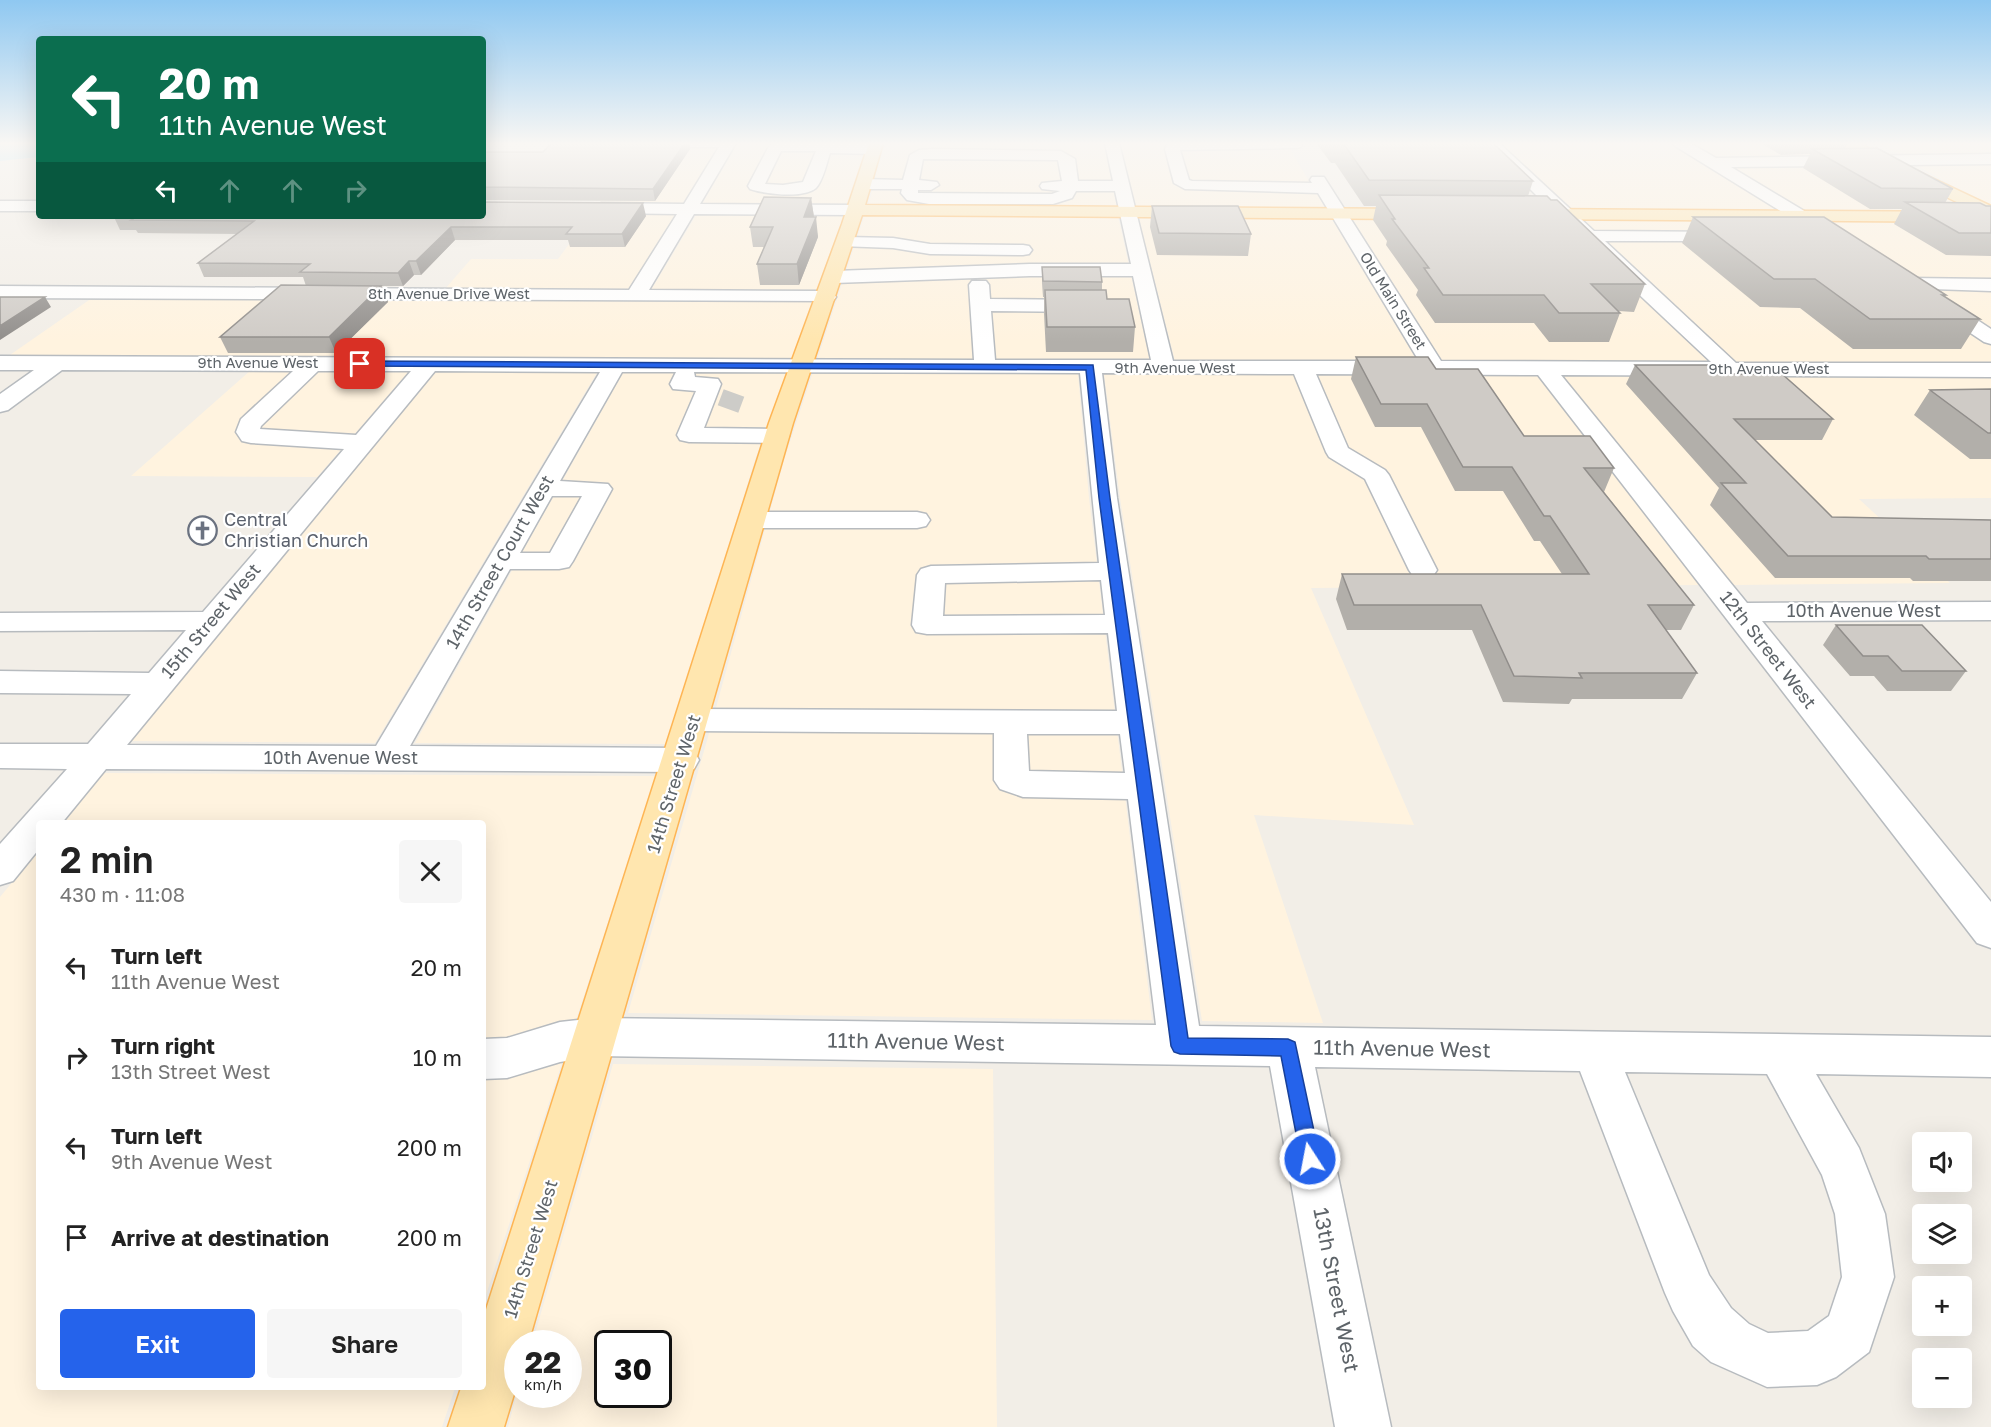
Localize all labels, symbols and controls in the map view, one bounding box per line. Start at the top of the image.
text: 20 m [159,58,259,108]
icon: left [60,60,138,138]
text: 11th Avenue West [159,109,387,141]
icon: left [150,174,183,207]
icon: ahead [213,174,246,207]
icon: ahead [276,174,309,207]
icon: right [339,174,372,207]
street label: Old Main Street [1357,248,1431,353]
street label: 8th Avenue Drive West [368,284,530,302]
pin [334,338,385,389]
icon: arrive [343,347,376,380]
street label: 9th Avenue West [197,353,319,371]
street label: 9th Avenue West [1114,358,1236,376]
street label: 9th Avenue West [1708,359,1830,377]
street label: 14th Street Court West [440,471,558,652]
place label: Central Christian Church [224,508,368,551]
church icon: Central Christian Church [187,514,219,546]
street label: 15th Street West [156,558,265,682]
street label: 12th Street West [1716,586,1822,713]
street label: 10th Avenue West [1787,599,1941,621]
street label: 14th Street West [641,712,705,856]
street label: 10th Avenue West [264,746,418,768]
text: 2 min [60,838,154,881]
button: close [399,840,462,903]
text: 430 m · 11:08 [60,882,185,906]
text: Turn left [111,942,202,969]
icon: left [60,951,93,984]
text: 20 m [411,954,462,981]
text: 11th Avenue West [111,969,280,993]
street label: 11th Avenue West [827,1026,1005,1056]
text: Turn right [111,1032,215,1059]
street label: 11th Avenue West [1313,1033,1491,1063]
icon: right [60,1041,93,1074]
text: 10 m [413,1044,462,1071]
text: 13th Street West [111,1059,271,1083]
text: Turn left [111,1122,202,1149]
position arrow [1278,1127,1342,1191]
icon: left [60,1131,93,1164]
map controls [1912,1132,1972,1408]
button: sound [1912,1132,1972,1192]
text: 200 m [397,1134,462,1161]
text: 9th Avenue West [111,1149,273,1173]
street label: 14th Street West [498,1177,562,1321]
button: layers [1912,1204,1972,1264]
street label: 13th Street West [1308,1205,1366,1374]
icon: arrive [60,1221,93,1254]
text: Arrive at destination [111,1224,329,1251]
text: 200 m [397,1224,462,1251]
button: + [1912,1276,1972,1336]
button: Exit [60,1309,255,1378]
button: Share [267,1309,462,1378]
speed limit sign: 30 [594,1330,672,1408]
text: 22 [525,1344,561,1380]
button: − [1912,1348,1972,1408]
text: km/h [524,1375,562,1393]

